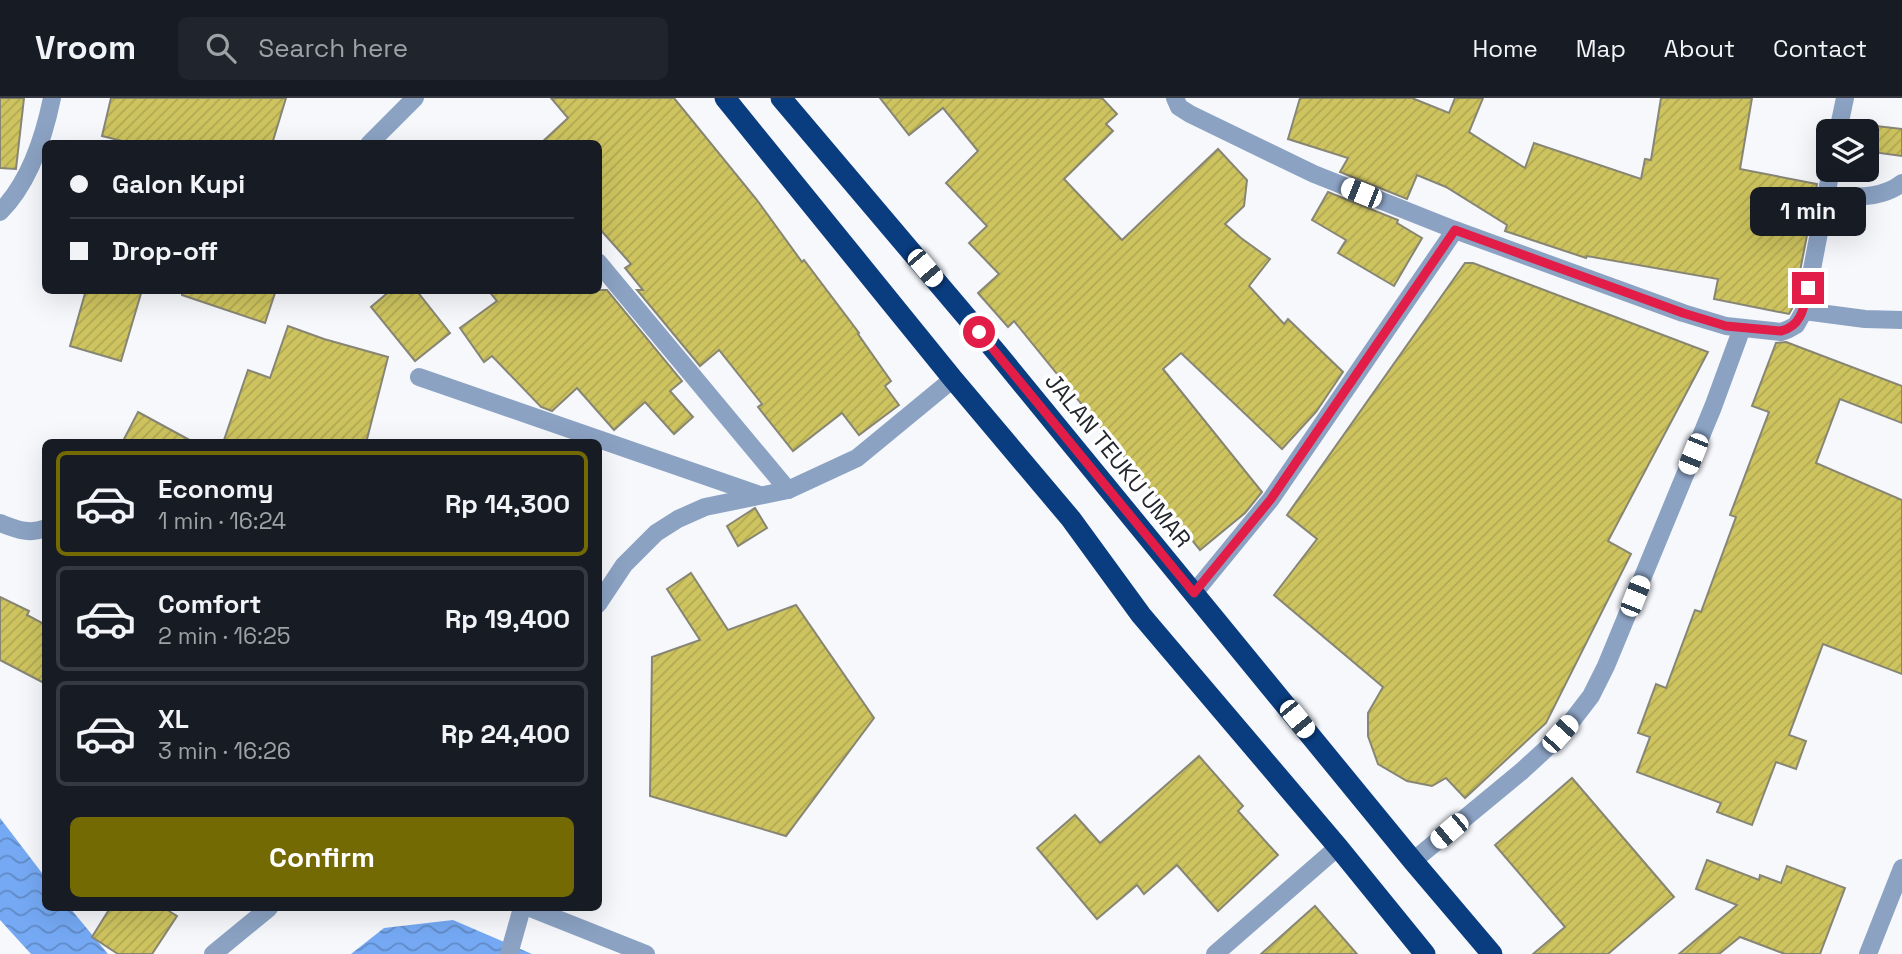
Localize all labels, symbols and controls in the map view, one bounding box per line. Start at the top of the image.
search box [178,17,668,80]
text: Vroom [35,27,136,69]
icon: search [202,29,240,67]
text: Search here [258,31,408,65]
text: Home [1472,33,1538,64]
text: Map [1576,33,1626,64]
text: About [1664,33,1735,64]
text: Contact [1773,33,1867,64]
map controls [1816,119,1879,182]
button: layers [1816,119,1879,182]
text: Galon Kupi [112,167,245,201]
car [1338,175,1385,211]
callout: 1 min [1750,186,1866,236]
text: 1 min [1780,196,1836,226]
text: Drop-off [112,234,218,268]
car [904,245,947,291]
route end [1792,272,1824,304]
route start [963,316,995,348]
street label: JALAN TEUKU UMAR [1038,366,1198,554]
car [1676,431,1711,477]
icon: car [74,472,137,535]
text: Economy [158,472,274,506]
text: Rp 14,300 [445,487,570,521]
text: 1 min · 16:24 [158,506,286,536]
car [1618,573,1653,619]
icon: car [74,587,137,650]
text: Comfort [158,587,261,621]
text: Rp 19,400 [445,602,570,636]
text: 2 min · 16:25 [158,621,291,651]
car [1276,696,1319,742]
icon: car [74,702,137,765]
text: XL [158,702,189,736]
car [1539,711,1582,757]
text: Rp 24,400 [441,717,570,751]
text: 3 min · 16:26 [158,736,291,766]
car [1427,809,1472,853]
button: Confirm [70,817,574,897]

